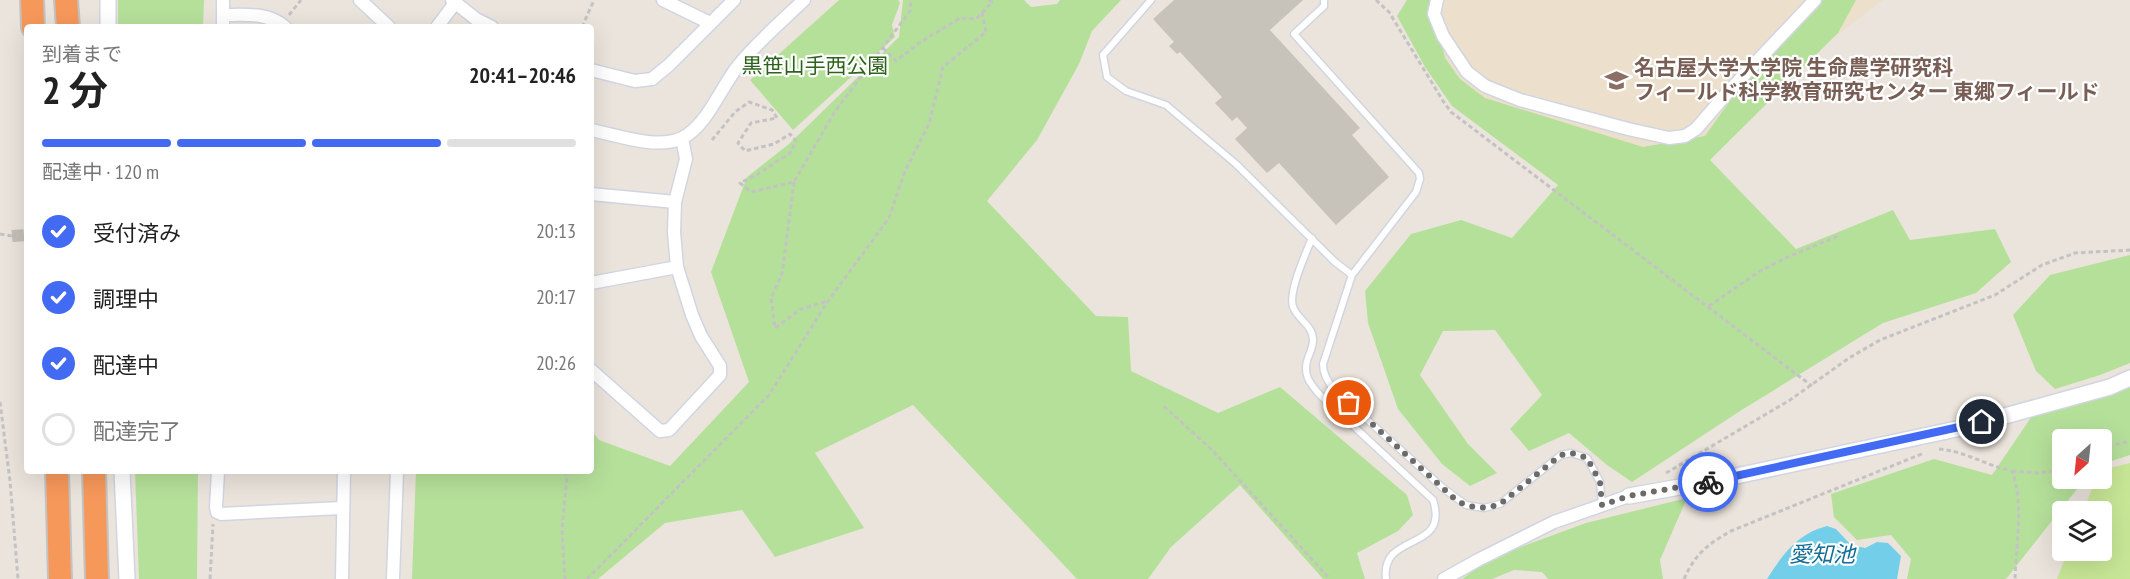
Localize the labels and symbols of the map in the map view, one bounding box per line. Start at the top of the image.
park label: 黒笹山手西公園 [742,52,889,79]
place label: 名古屋大学大学院 生命農学研究科 フィールド科学教育研究センター 東郷フィールド [1634,54,2099,105]
school or university icon: 名古屋大学大学院 生命農学研究科 フィールド科学教育研究センター 東郷フィールド [1603,67,1629,93]
pin [1323,377,1374,428]
pin [1956,396,2007,447]
north arrow [2052,429,2112,489]
courier [1678,452,1738,512]
water label: 愛知池 [1789,540,1857,568]

